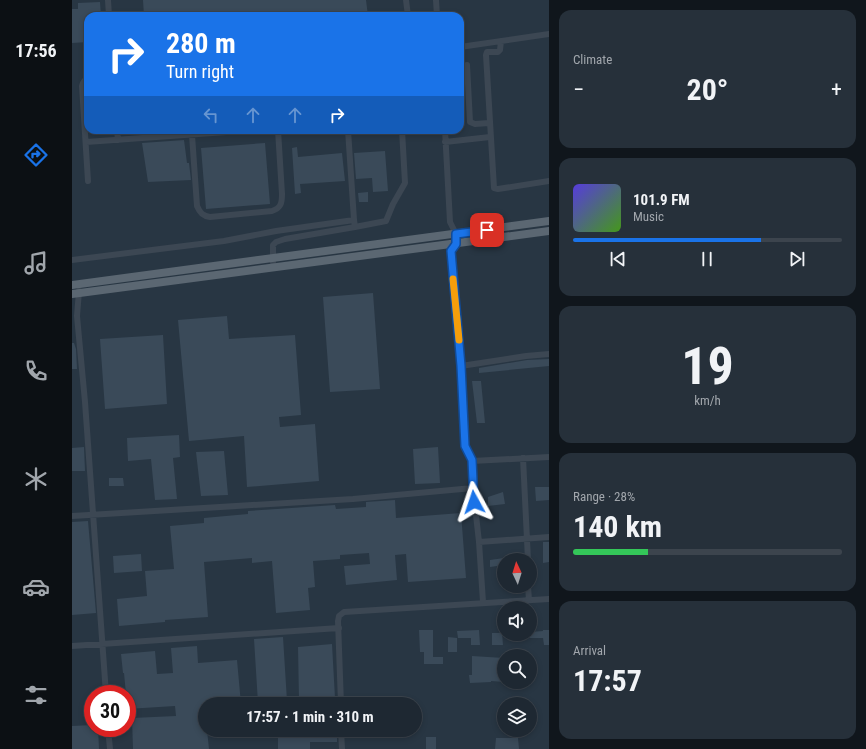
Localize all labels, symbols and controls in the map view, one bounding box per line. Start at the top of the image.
text: 280 m [166,27,236,60]
icon: right [100,28,152,80]
text: 17:56 [15,40,57,61]
text: Climate [573,52,612,67]
text: Turn right [166,61,234,82]
text: 20° [687,72,729,107]
text: − [573,77,584,102]
text: + [831,77,842,102]
icon: left [200,104,222,126]
icon: ahead [242,104,264,126]
icon: ahead [284,104,306,126]
icon: right [326,104,348,126]
icon: directions [22,141,50,169]
text: 101.9 FM [633,191,690,209]
text: Music [633,209,664,224]
pin [470,213,504,247]
icon: arrive [476,219,498,241]
icon: previous [607,248,629,270]
icon: pause [696,248,718,270]
icon: next [786,248,808,270]
icon: music [22,249,50,277]
text: 19 [681,336,734,397]
icon: phone [22,357,50,385]
text: km/h [694,393,721,408]
icon: climate [22,465,50,493]
position arrow [453,481,495,523]
text: Range · 28% [573,489,635,504]
text: 140 km [573,509,662,544]
north arrow [497,553,537,593]
map controls [497,553,537,737]
icon: car [22,573,50,601]
button: sound [497,601,537,641]
text: Arrival [573,643,606,658]
button: search [497,649,537,689]
text: 17:57 [573,663,642,698]
icon: filters [22,681,50,709]
speed limit sign: 30 [84,685,136,737]
button: layers [497,697,537,737]
text: 17:57 · 1 min · 310 m [246,708,374,726]

